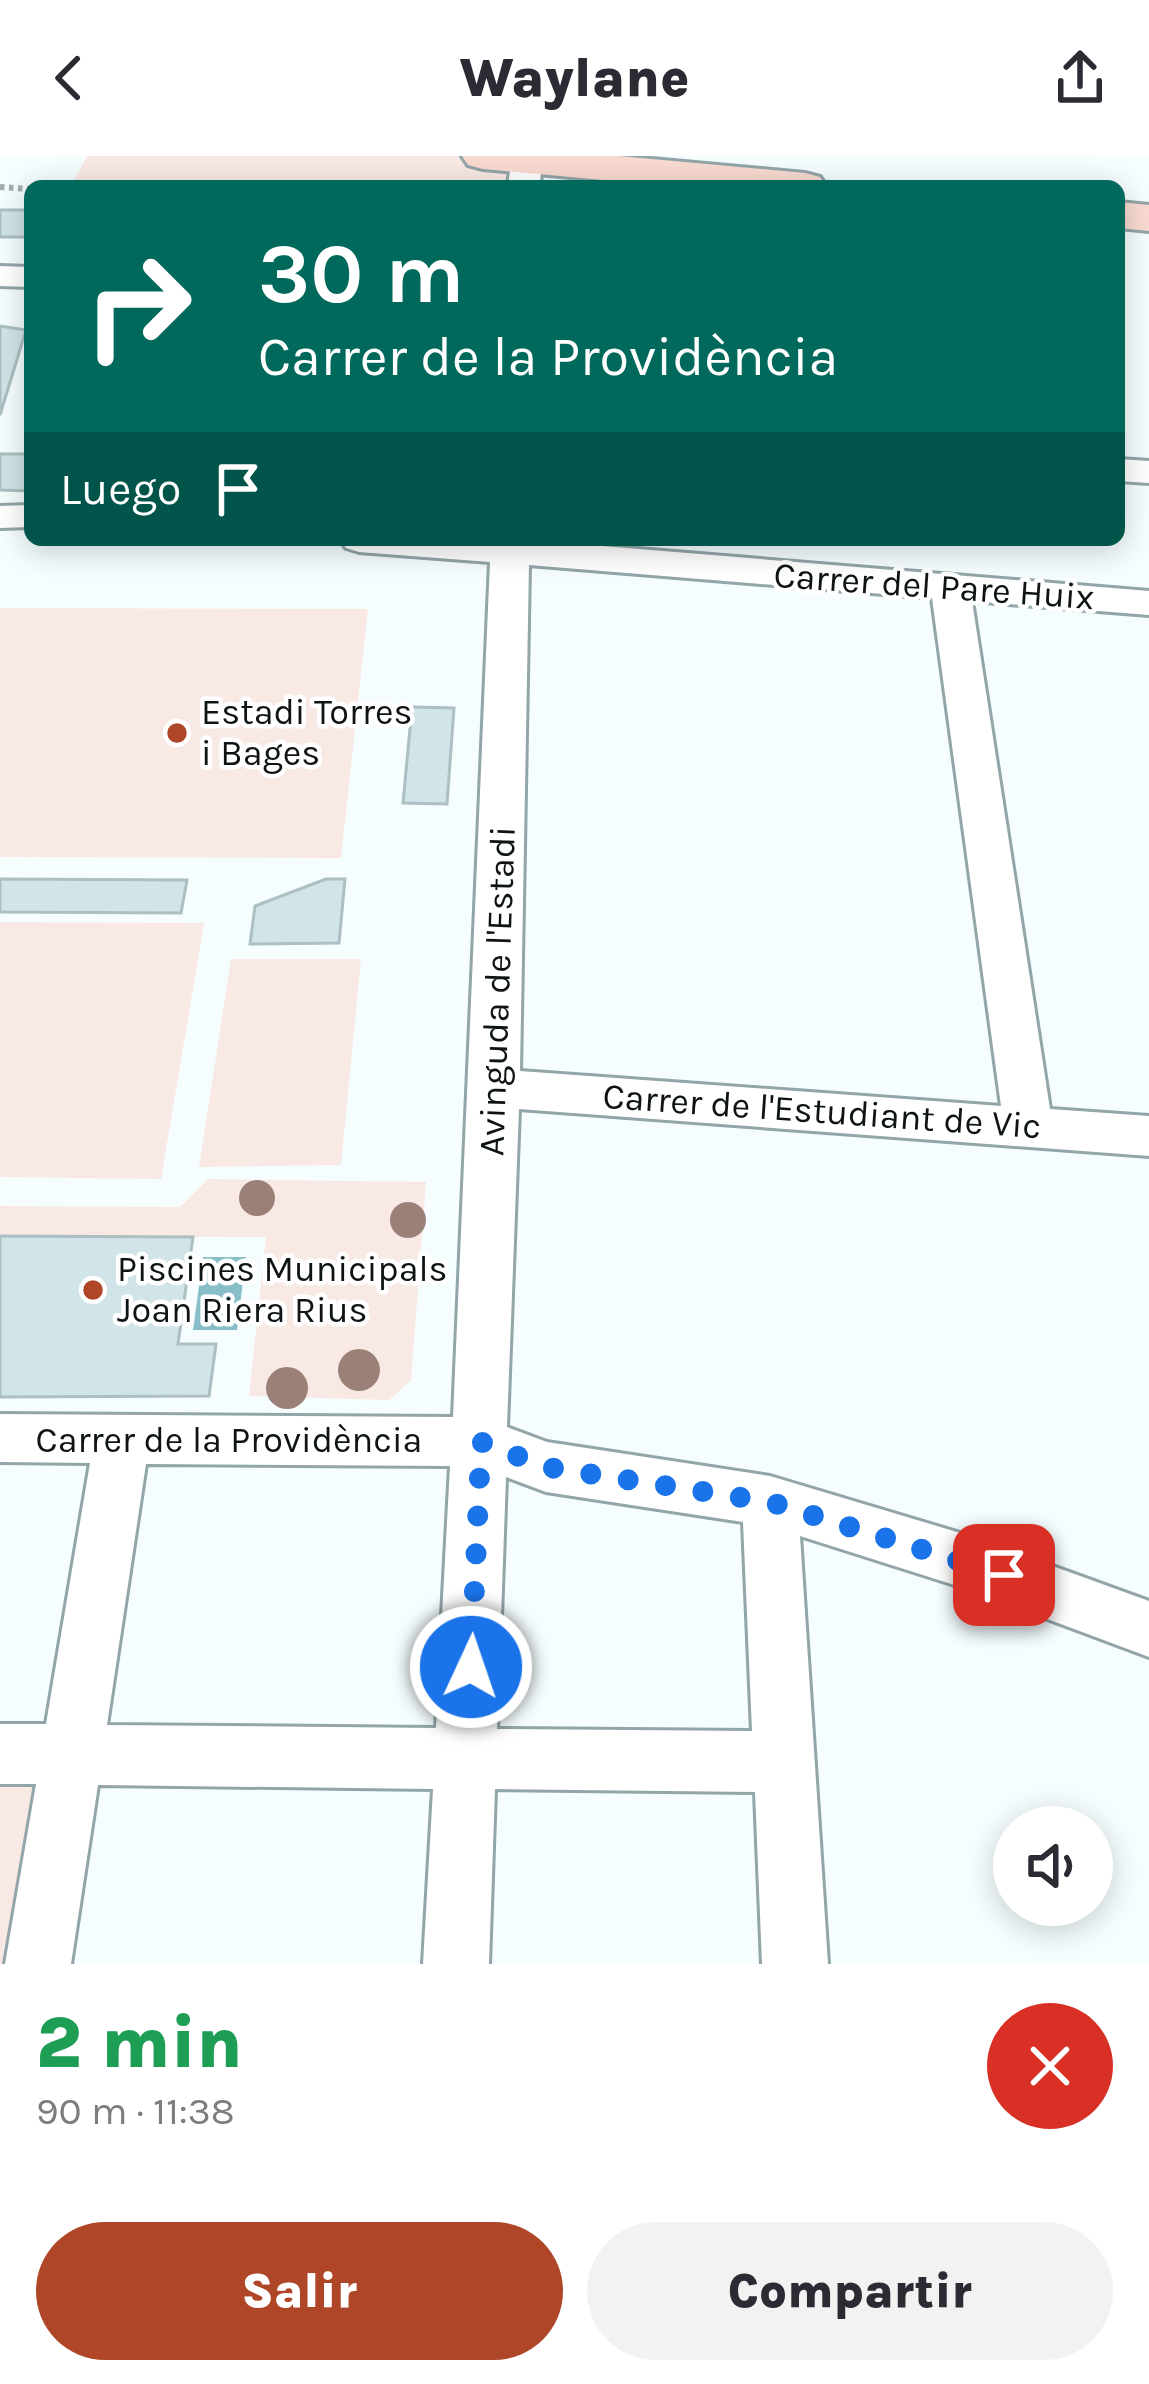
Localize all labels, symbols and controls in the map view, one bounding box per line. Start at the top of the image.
icon: back [36,45,102,111]
icon: share [1047,45,1113,111]
text: Waylane [459,46,690,110]
text: 30 m [258,225,464,323]
icon: right [60,228,216,384]
text: Carrer de la Providència [258,325,838,389]
icon: arrive [205,456,271,522]
text: Luego [60,463,181,515]
street label: Carrer del Pare Huix [772,554,1096,618]
place label: Estadi Torres i Bages [201,691,412,774]
marker: Estadi Torres i Bages [164,720,190,746]
street label: Avinguda de l'Estadi [470,825,524,1157]
street label: Carrer de l'Estudiant de Vic [601,1075,1043,1147]
place label: Piscines Municipals Joan Riera Rius [117,1248,447,1331]
marker: Piscines Municipals Joan Riera Rius [80,1277,106,1303]
street label: Carrer de la Providència [36,1419,422,1461]
pin [953,1524,1055,1626]
icon: arrive [971,1542,1037,1608]
position arrow [408,1604,534,1730]
map controls [993,1806,1113,1926]
button: sound [993,1806,1113,1926]
text: 2 min [36,2001,242,2085]
button: close [987,2003,1113,2129]
text: 90 m · 11:38 [36,2088,235,2134]
button: Salir [36,2222,563,2360]
button: Compartir [587,2222,1113,2360]

